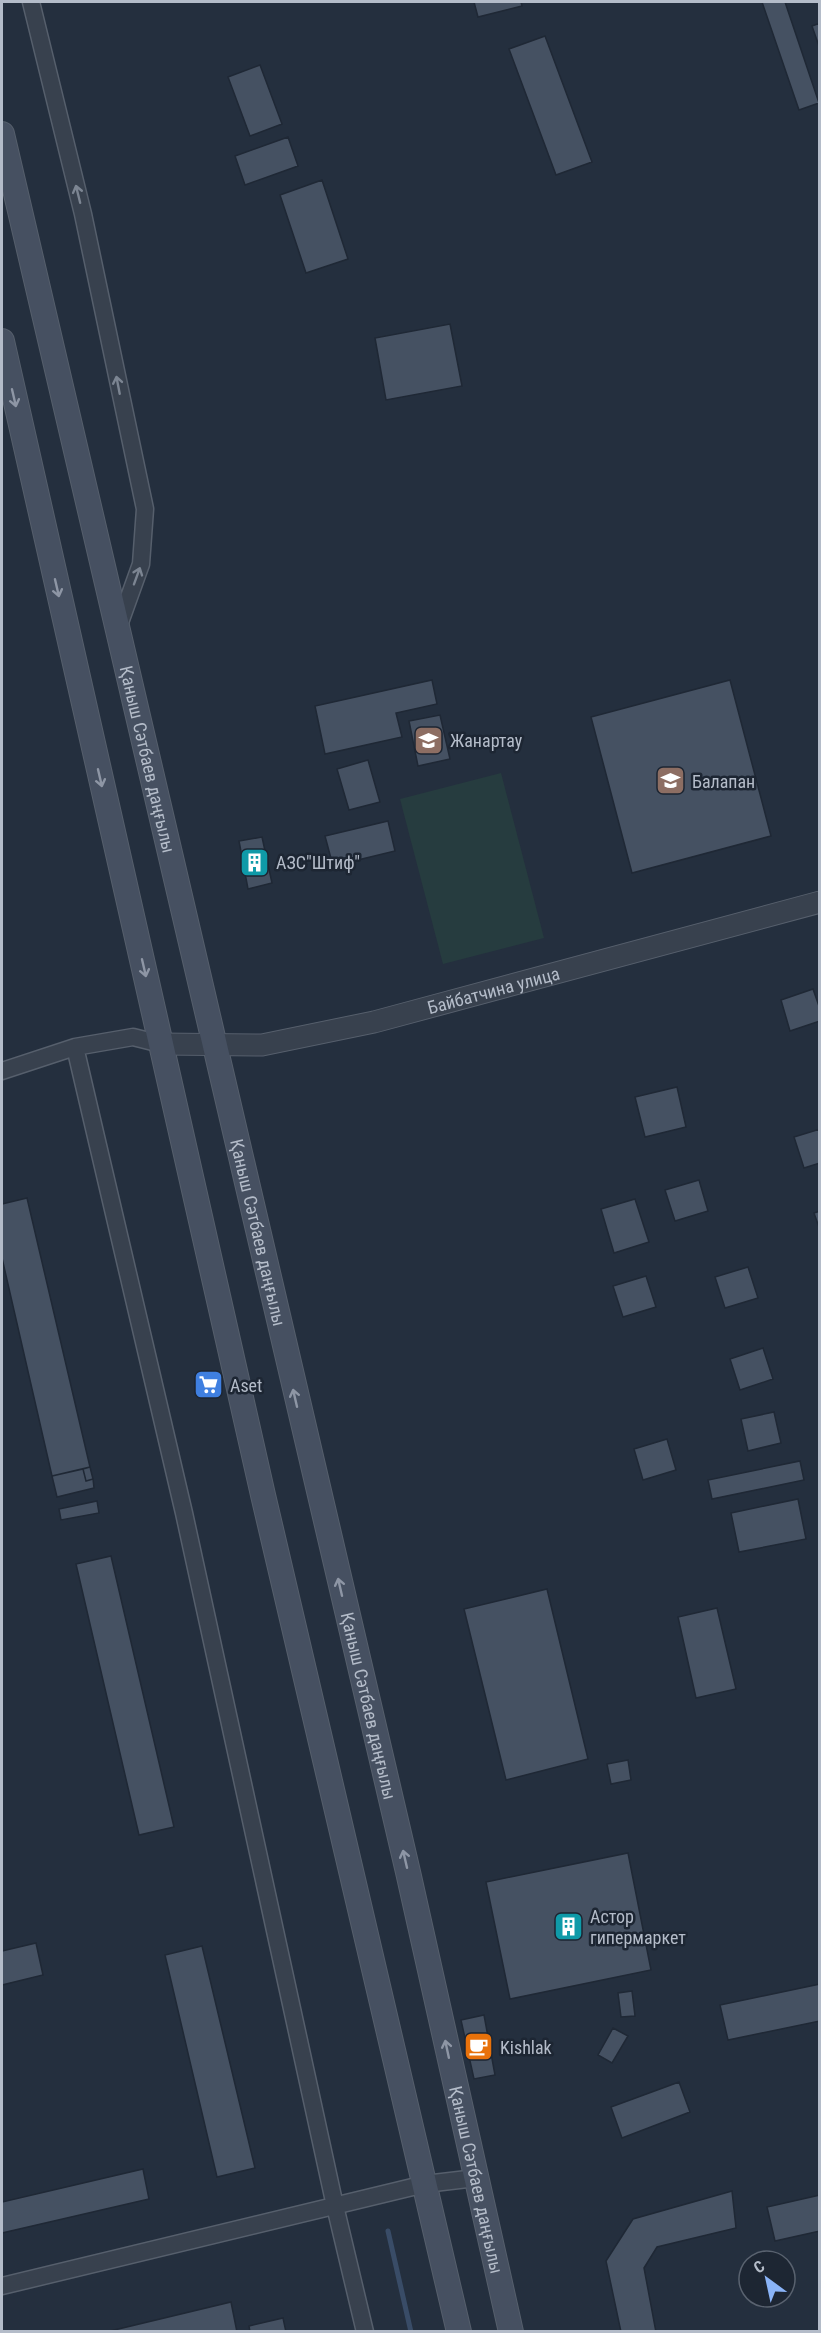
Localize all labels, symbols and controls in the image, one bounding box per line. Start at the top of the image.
one-way arrow [72,185,84,204]
one-way arrow [112,376,123,396]
one-way arrow [9,388,21,407]
one-way arrow [132,568,143,586]
one-way arrow [52,578,63,597]
street label: Қаныш Сәтбаев даңғылы [116,663,180,855]
school or university icon: Жанартау [413,724,445,756]
place label: Жанартау [450,730,523,751]
school or university icon: Балапан [655,765,687,797]
one-way arrow [95,768,107,787]
place label: Балапан [692,771,755,792]
building icon: АЗС"Штиф" [239,846,271,878]
place label: АЗС"Штиф" [276,852,360,873]
one-way arrow [138,958,150,977]
street label: Байбатчина улица [425,962,562,1018]
street label: Қаныш Сәтбаев даңғылы [227,1137,291,1328]
supermarket icon: Aset [193,1369,225,1401]
place label: Aset [230,1375,262,1396]
one-way arrow [289,1388,301,1407]
one-way arrow [334,1578,346,1597]
street label: Қаныш Сәтбаев даңғылы [337,1610,401,1801]
one-way arrow [399,1849,411,1868]
place label: Астор гипермаркет [590,1906,686,1948]
building icon: Астор гипермаркет [553,1910,585,1942]
cafe icon: Kishlak [463,2031,495,2063]
place label: Kishlak [500,2037,552,2058]
one-way arrow [441,2040,452,2059]
street label: Қаныш Сәтбаев даңғылы [446,2084,508,2275]
north arrow [737,2249,797,2309]
text: С [750,2256,768,2277]

